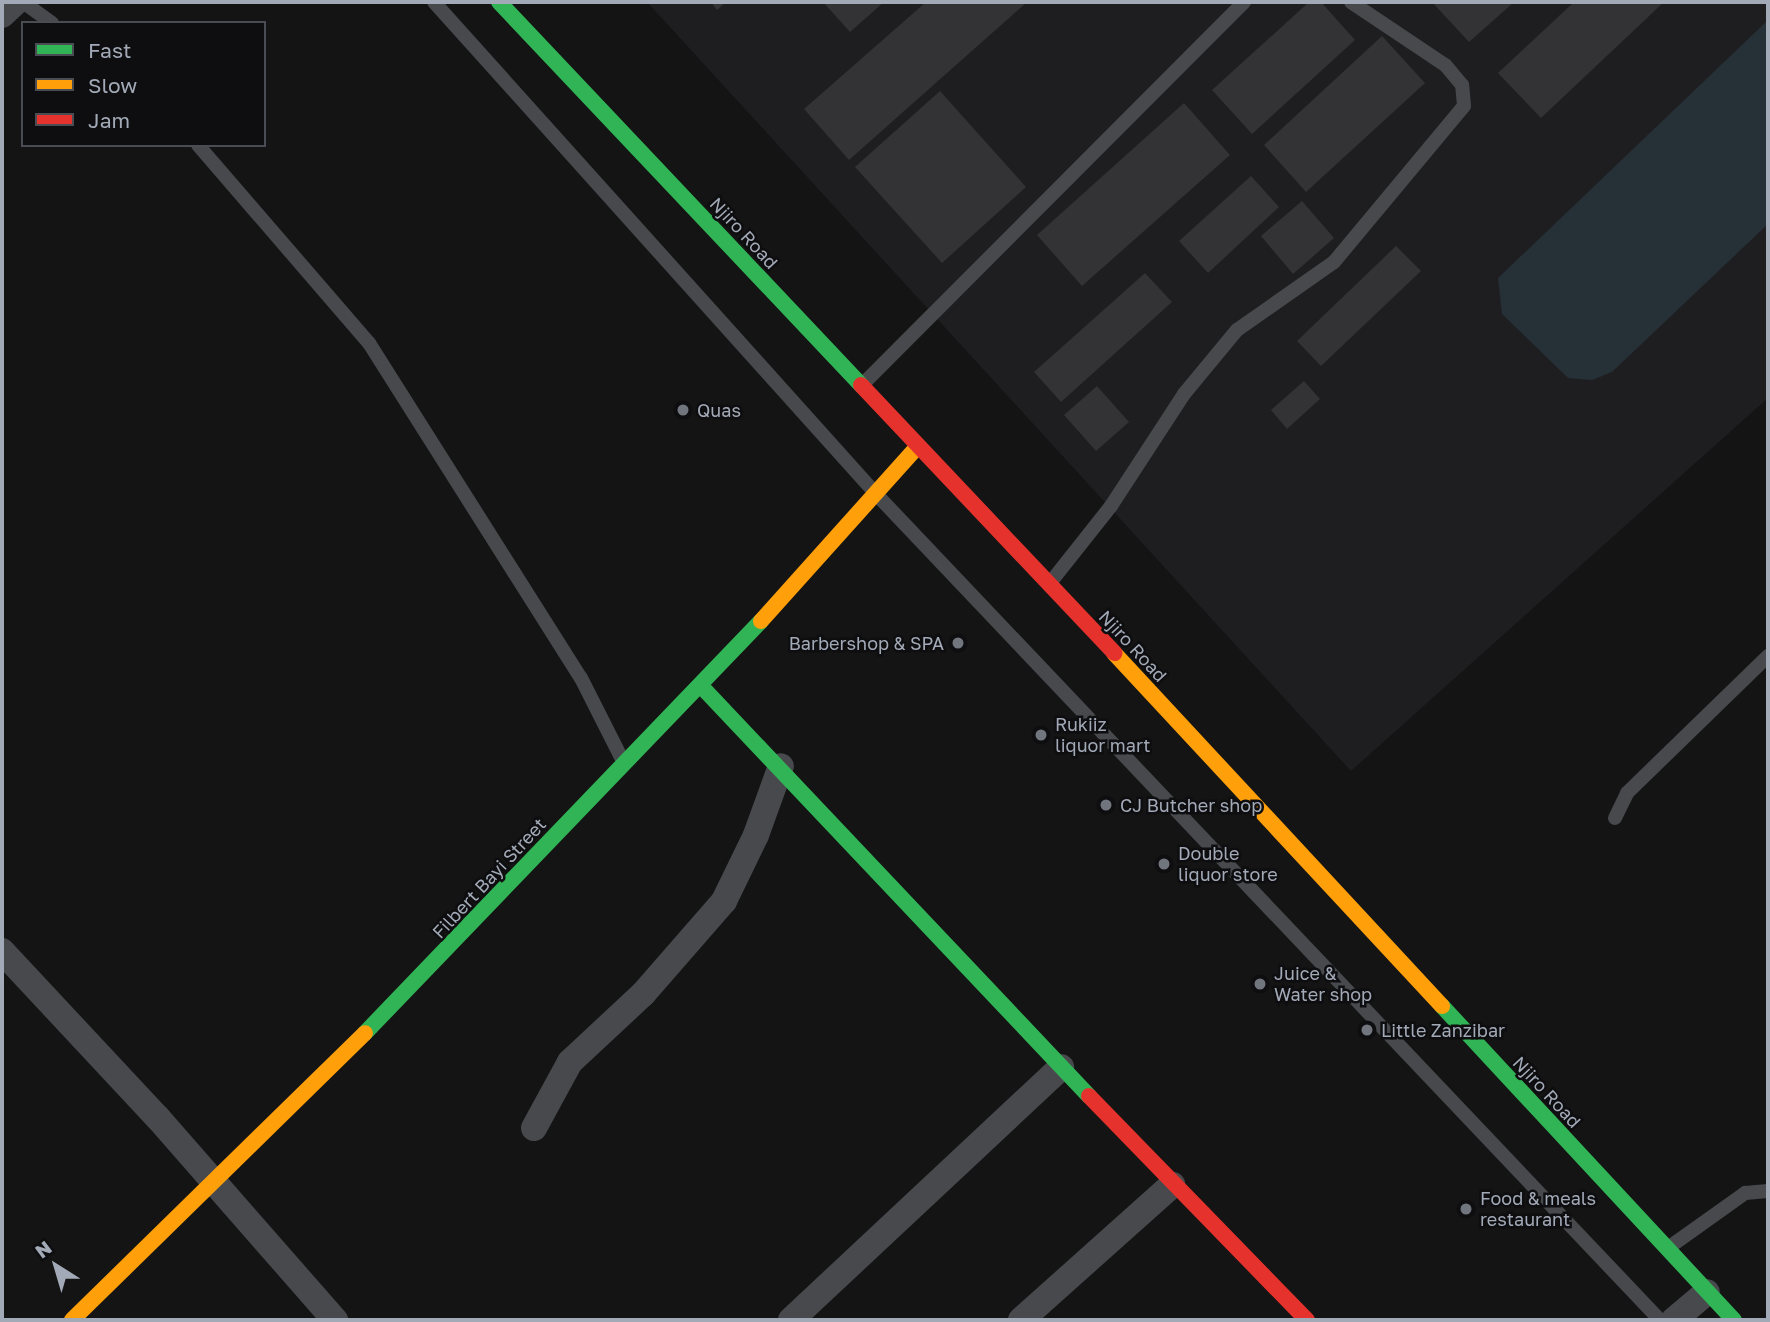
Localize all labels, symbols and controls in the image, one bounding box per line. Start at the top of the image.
legend [21,21,266,147]
text: Fast [88,37,131,63]
text: Slow [88,72,137,98]
text: Jam [88,107,130,133]
street label: Njiro Road [706,193,782,273]
place label: Quas [697,399,741,421]
marker: Quas [675,402,691,418]
street label: Njiro Road [1095,606,1171,686]
place label: Barbershop & SPA [789,632,944,654]
marker: Barbershop & SPA [950,635,966,651]
place label: Rukiiz liquor mart [1055,714,1151,756]
marker: Rukiiz liquor mart [1033,727,1049,743]
place label: CJ Butcher shop [1120,794,1262,816]
marker: CJ Butcher shop [1098,797,1114,813]
street label: Filbert Bayi Street [428,813,550,943]
place label: Double liquor store [1178,843,1278,886]
marker: Double liquor store [1156,856,1172,872]
place label: Juice & Water shop [1274,963,1372,1006]
marker: Juice & Water shop [1252,976,1268,992]
place label: Little Zanzibar [1381,1019,1505,1041]
marker: Little Zanzibar [1359,1022,1375,1038]
street label: Njiro Road [1509,1052,1585,1132]
place label: Food & meals restaurant [1480,1188,1596,1230]
marker: Food & meals restaurant [1458,1201,1474,1217]
north arrow [21,1231,91,1301]
text: N [30,1235,56,1262]

